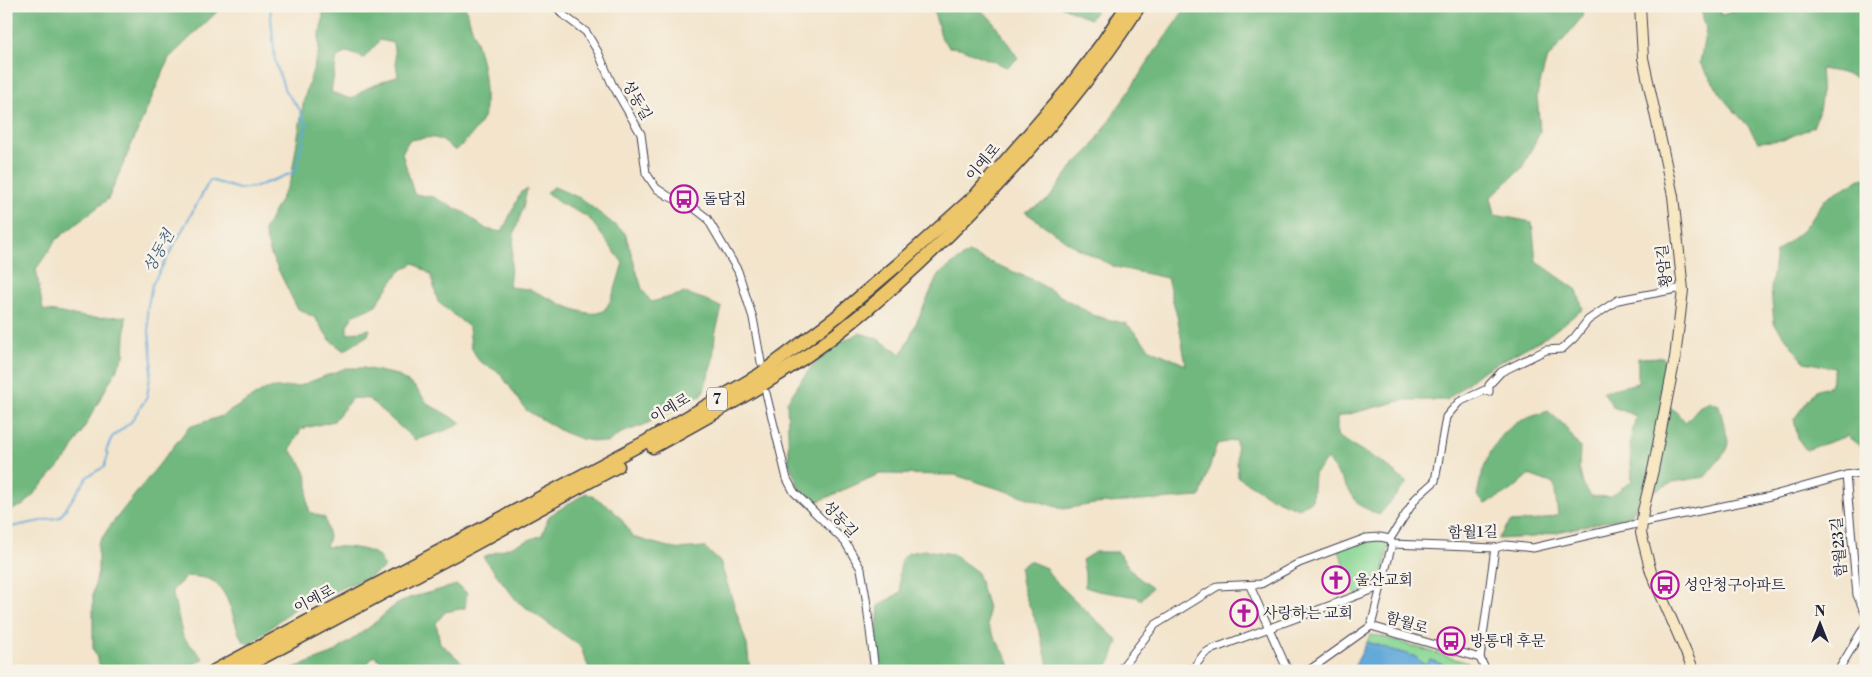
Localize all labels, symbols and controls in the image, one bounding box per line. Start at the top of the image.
street label: 성동길 [617,77,656,124]
street label: 이예로 [962,139,1005,185]
bus stop icon: 돌담집 [669,184,699,214]
place label: 돌담집 [703,190,746,209]
water label: 성동천 [139,225,180,277]
street label: 황암길 [1653,243,1676,289]
road number: 7 [707,388,727,410]
street label: 이예로 [647,389,694,428]
street label: 성동길 [818,497,861,542]
street label: 함월23길 [1827,516,1852,578]
street label: 함월1길 [1448,523,1498,542]
church icon: 울산교회 [1321,565,1351,595]
bus stop icon: 성안청구아파트 [1650,570,1680,600]
place label: 울산교회 [1355,571,1413,590]
place label: 성안청구아파트 [1684,576,1786,595]
street label: 이예로 [291,581,338,618]
church icon: 사랑하는 교회 [1229,598,1259,628]
north arrow [1794,600,1844,650]
text: N [1814,603,1826,621]
place label: 사랑하는 교회 [1263,604,1353,623]
street label: 함월로 [1383,608,1431,639]
bus stop icon: 방통대 후문 [1436,626,1466,656]
place label: 방통대 후문 [1470,632,1546,651]

